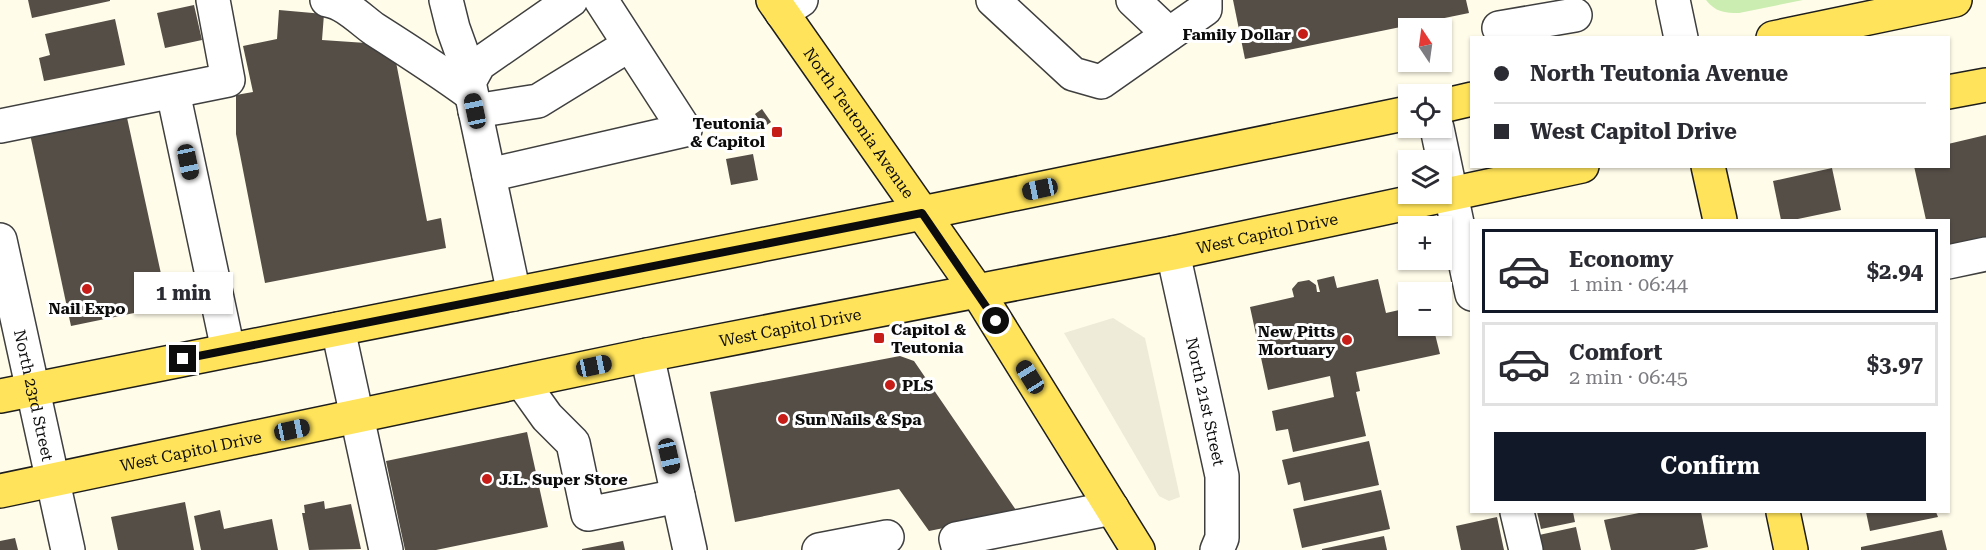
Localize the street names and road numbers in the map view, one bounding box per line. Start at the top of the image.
street label: North Teutonia Avenue [799,44,918,202]
street label: West Capitol Drive [1195,209,1340,258]
street label: West Capitol Drive [718,305,863,351]
street label: North 23rd Street [10,328,57,463]
street label: North 21st Street [1182,335,1228,468]
street label: West Capitol Drive [118,427,264,476]

